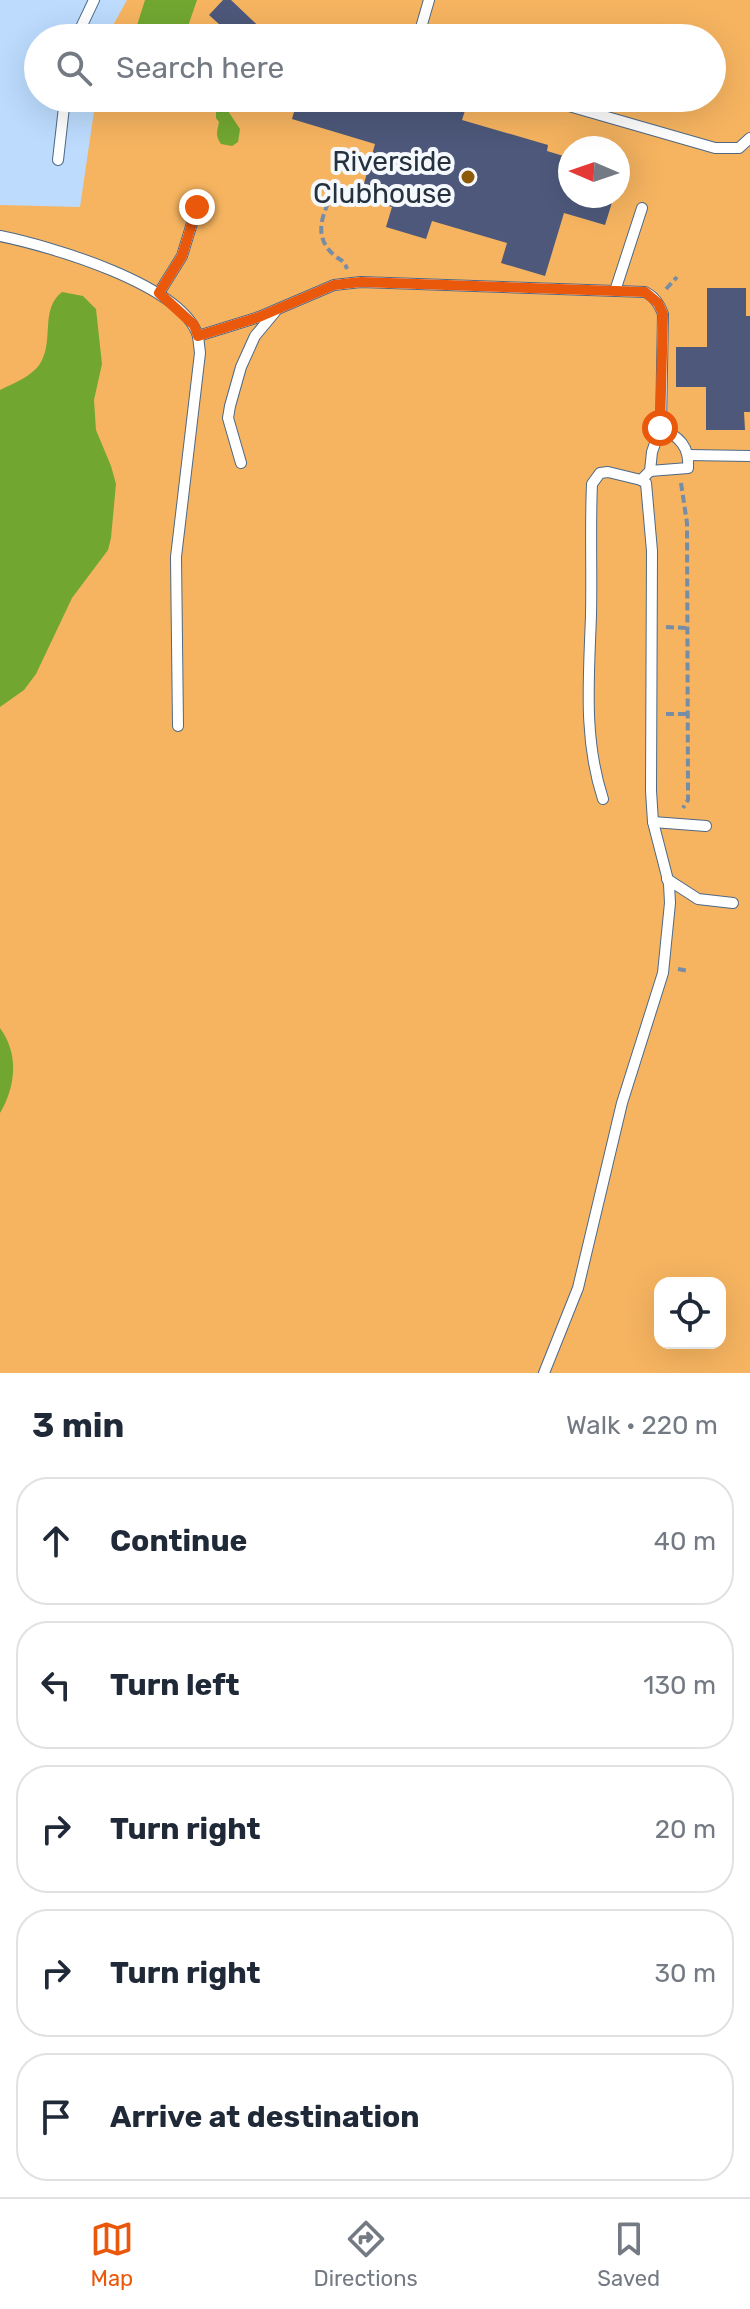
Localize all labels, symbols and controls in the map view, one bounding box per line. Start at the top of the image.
search box [24,24,726,112]
icon: search [52,46,96,90]
text: Search here [116,50,284,86]
north arrow [558,136,630,208]
place label: Riverside Clubhouse [313,145,452,210]
marker: Riverside Clubhouse [459,168,477,186]
route end [179,189,215,225]
route start [642,410,678,446]
map controls [654,1277,726,1349]
button: locate [654,1277,726,1349]
text: 3 min [32,1405,124,1446]
text: Walk · 220 m [566,1410,718,1441]
icon: ahead [34,1519,78,1563]
text: Continue [110,1523,247,1559]
text: 40 m [654,1526,716,1557]
icon: left [34,1663,78,1707]
text: Turn left [110,1667,240,1703]
text: 130 m [643,1670,716,1701]
icon: right [34,1807,78,1851]
text: Turn right [110,1811,261,1847]
text: 20 m [655,1814,716,1845]
icon: right [34,1951,78,1995]
text: Turn right [110,1955,261,1991]
text: 30 m [654,1958,716,1989]
icon: arrive [34,2095,78,2139]
text: Arrive at destination [110,2099,420,2135]
tab: Map [90,2217,134,2292]
tab: Directions [313,2217,418,2292]
tab: Saved [597,2217,660,2292]

